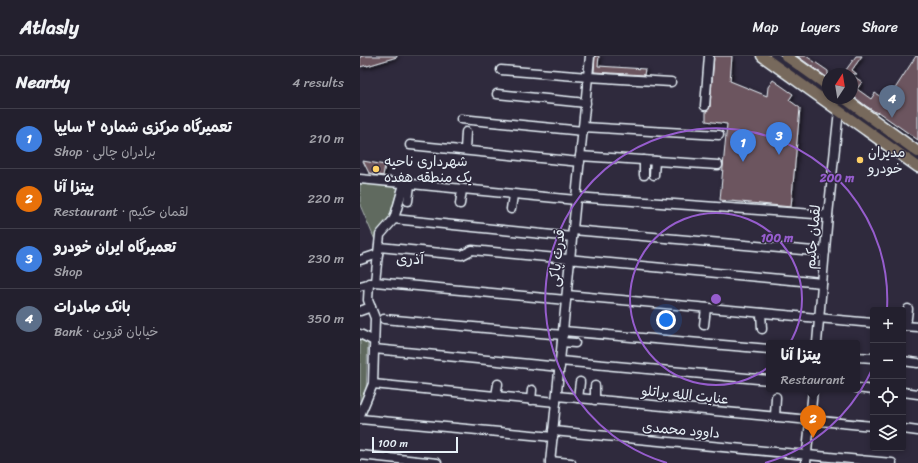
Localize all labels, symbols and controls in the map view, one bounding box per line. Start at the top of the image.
text: Atlasly [20,11,79,44]
text: Map [753,15,778,40]
text: Layers [800,15,840,40]
text: Share [862,15,898,40]
text: Nearby [16,67,70,97]
north arrow [822,68,858,104]
text: 4 results [292,71,344,94]
pin: 4 [879,85,905,118]
text: تعمیرگاه مرکزی شماره ۲ سایپا [54,114,232,140]
pin: 3 [766,122,792,155]
text: 1 [26,127,32,150]
text: 210 m [309,127,344,150]
pin: 1 [730,129,756,162]
text: Shop · برادران چالی [54,140,156,163]
place label: مدیران خودرو [867,140,906,181]
place label: شهرداری ناحیه یک منطقه هفده [384,149,472,190]
marker: مدیران خودرو [855,155,865,165]
marker: شهرداری ناحیه یک منطقه هفده [371,164,381,174]
text: 200 m [819,167,855,189]
text: پیتزا آنا [54,174,94,200]
text: 2 [25,187,33,210]
text: 220 m [307,187,344,210]
text: Restaurant · لقمان حکیم [54,200,188,223]
street label: لقمان حکیم [798,204,828,270]
text: 100 m [761,227,794,249]
street label: قدرت پاکی [542,228,572,288]
text: تعمیرگاه ایران خودرو [54,234,176,260]
district label: آذری [396,246,425,272]
text: 3 [25,247,33,270]
text: 230 m [308,247,344,270]
text: Shop [54,260,82,283]
centre of rings [709,292,723,306]
text: بانک صادرات [54,294,131,320]
text: 4 [25,307,33,330]
text: 350 m [307,307,344,330]
map controls [870,307,906,451]
button: + [870,307,906,343]
your location [656,310,676,330]
text: Bank · خیابان قزوین [54,320,159,343]
popup [766,340,860,392]
text: پیتزا آنا [781,342,821,368]
button: − [870,343,906,379]
text: Restaurant [781,368,845,391]
street label: عنایت الله براتلو [639,378,730,412]
button: locate [870,379,906,415]
pin: 2 [800,405,826,438]
street label: داوود محمدی [641,414,721,446]
button: layers [870,415,906,451]
text: 100 m [378,434,408,453]
scale bar [372,435,458,454]

